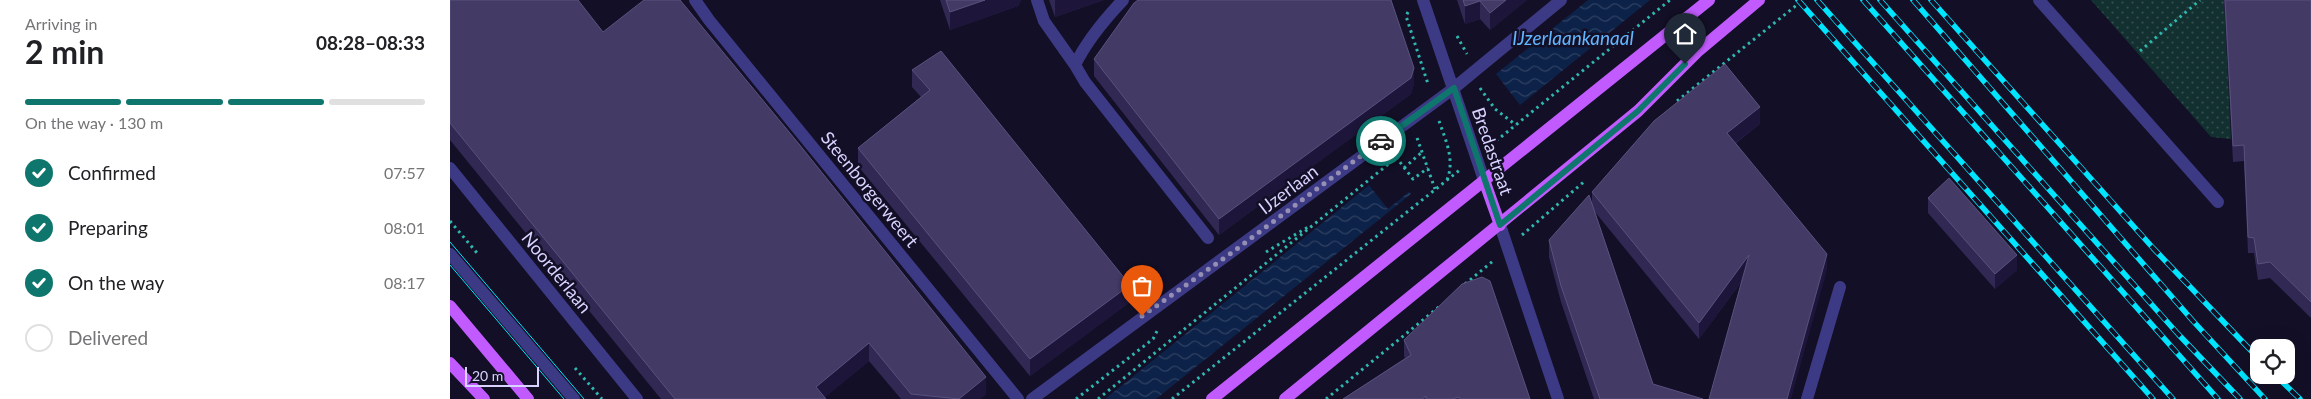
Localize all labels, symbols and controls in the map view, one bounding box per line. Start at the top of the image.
pin [1664,13,1706,64]
text: Arriving in [25,14,98,33]
icon: home [1671,20,1699,48]
water label: IJzerlaankanaal [1512,26,1634,49]
text: 08:28–08:33 [316,31,425,54]
text: 2 min [25,32,104,71]
street label: Bredastraat [1468,104,1518,198]
text: On the way · 130 m [25,113,163,132]
courier [1356,116,1406,166]
street label: Steenborgerweert [817,127,924,252]
icon: car [1367,127,1395,155]
icon: check [25,159,53,187]
street label: IJzerlaan [1254,160,1322,218]
text: Confirmed [68,161,156,184]
text: 07:57 [384,163,425,182]
icon: check [25,214,53,242]
text: Preparing [68,216,148,239]
text: 08:01 [384,218,425,237]
street label: Noorderlaan [517,227,597,317]
pin [1121,265,1163,316]
icon: check [25,269,53,297]
text: On the way [68,271,164,294]
icon: bag [1128,272,1156,300]
text: 08:17 [384,273,425,292]
text: Delivered [68,326,148,349]
map controls [2250,339,2295,384]
button: locate [2250,339,2295,384]
scale bar [465,364,539,387]
text: 20 m [472,367,503,384]

